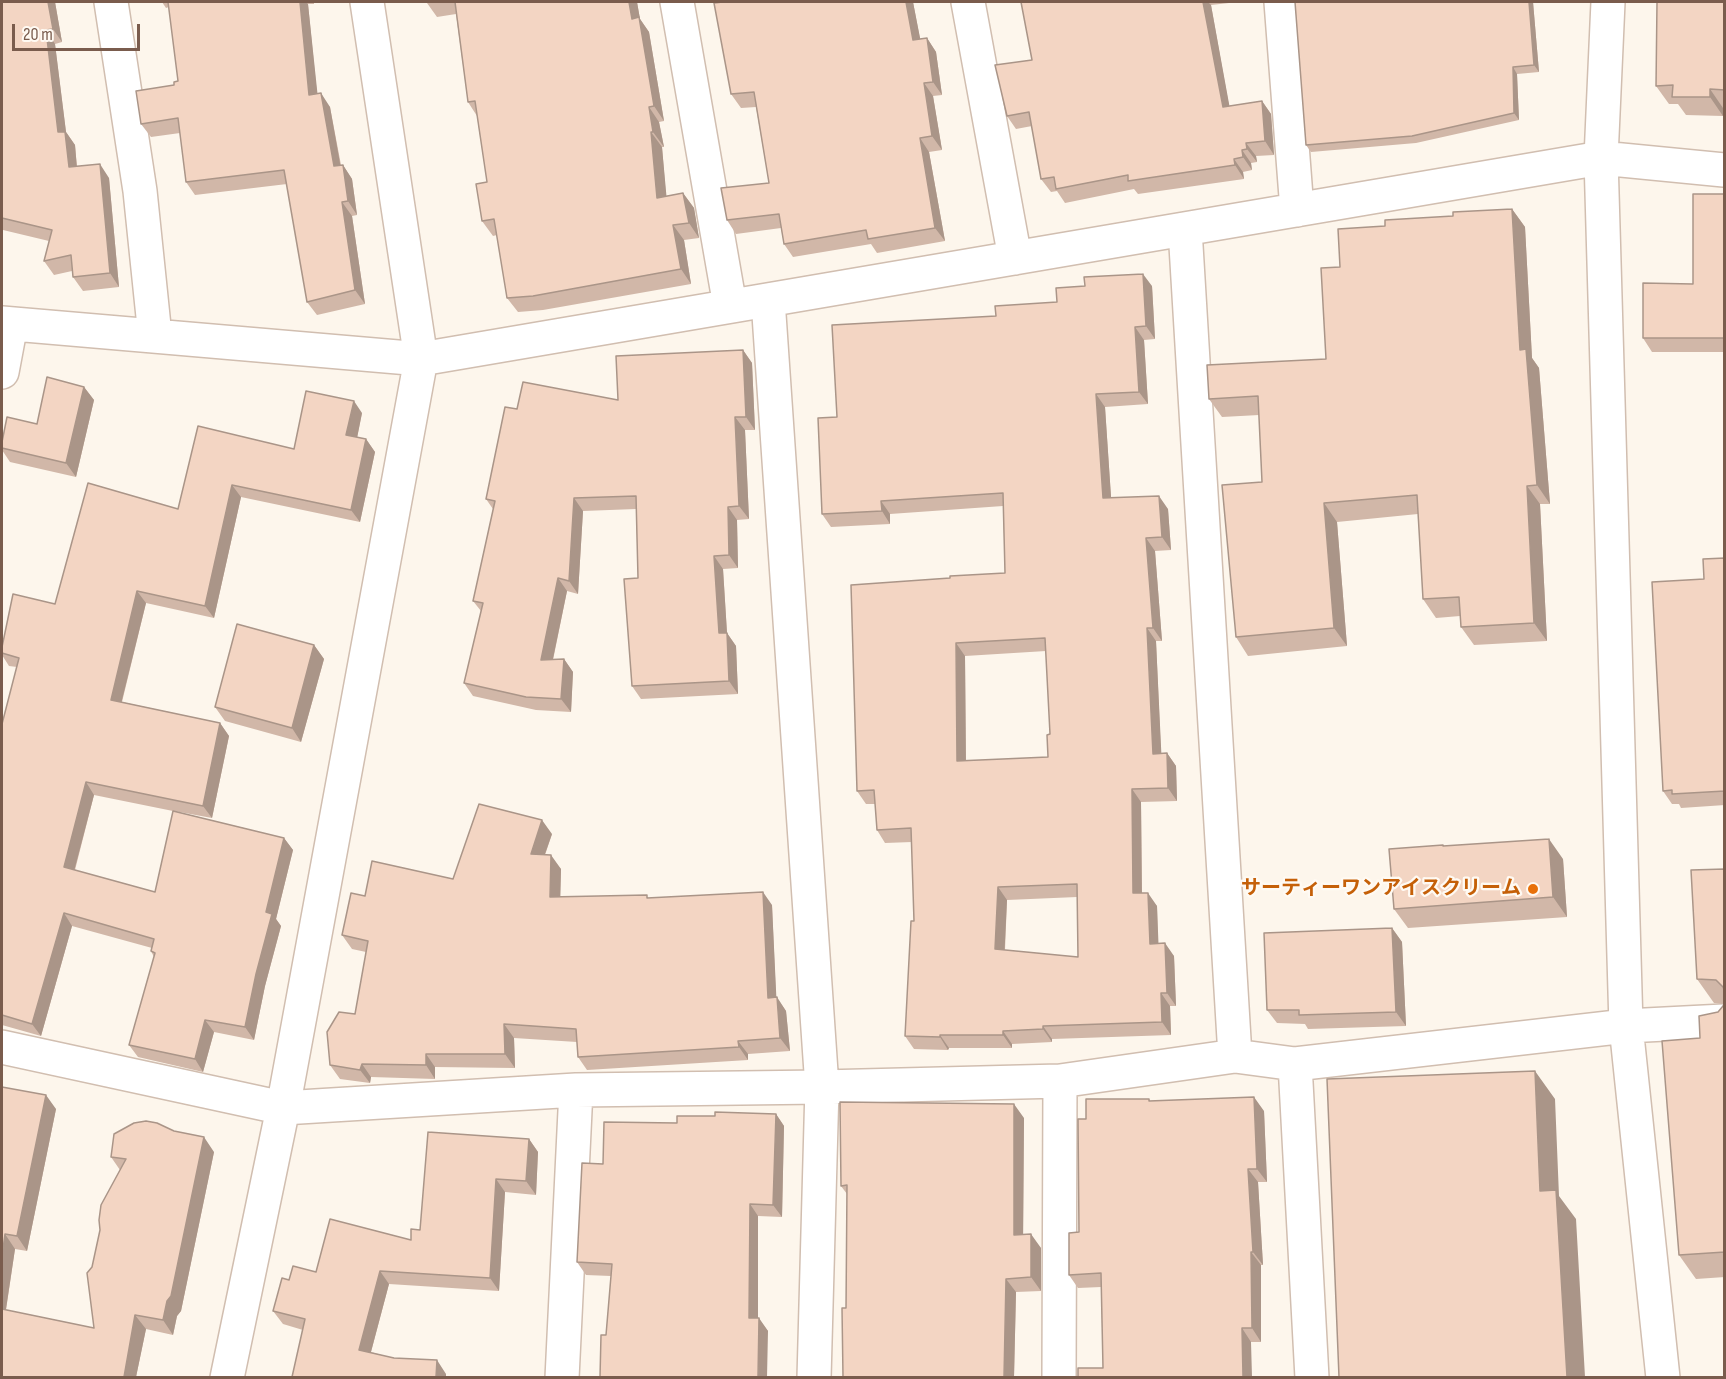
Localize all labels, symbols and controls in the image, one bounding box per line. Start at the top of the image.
scale bar [15,12,142,50]
text: 20 m [23,24,53,45]
place label: サーティーワンアイスクリーム [1241,877,1521,901]
marker: サーティーワンアイスクリーム [1526,882,1540,896]

